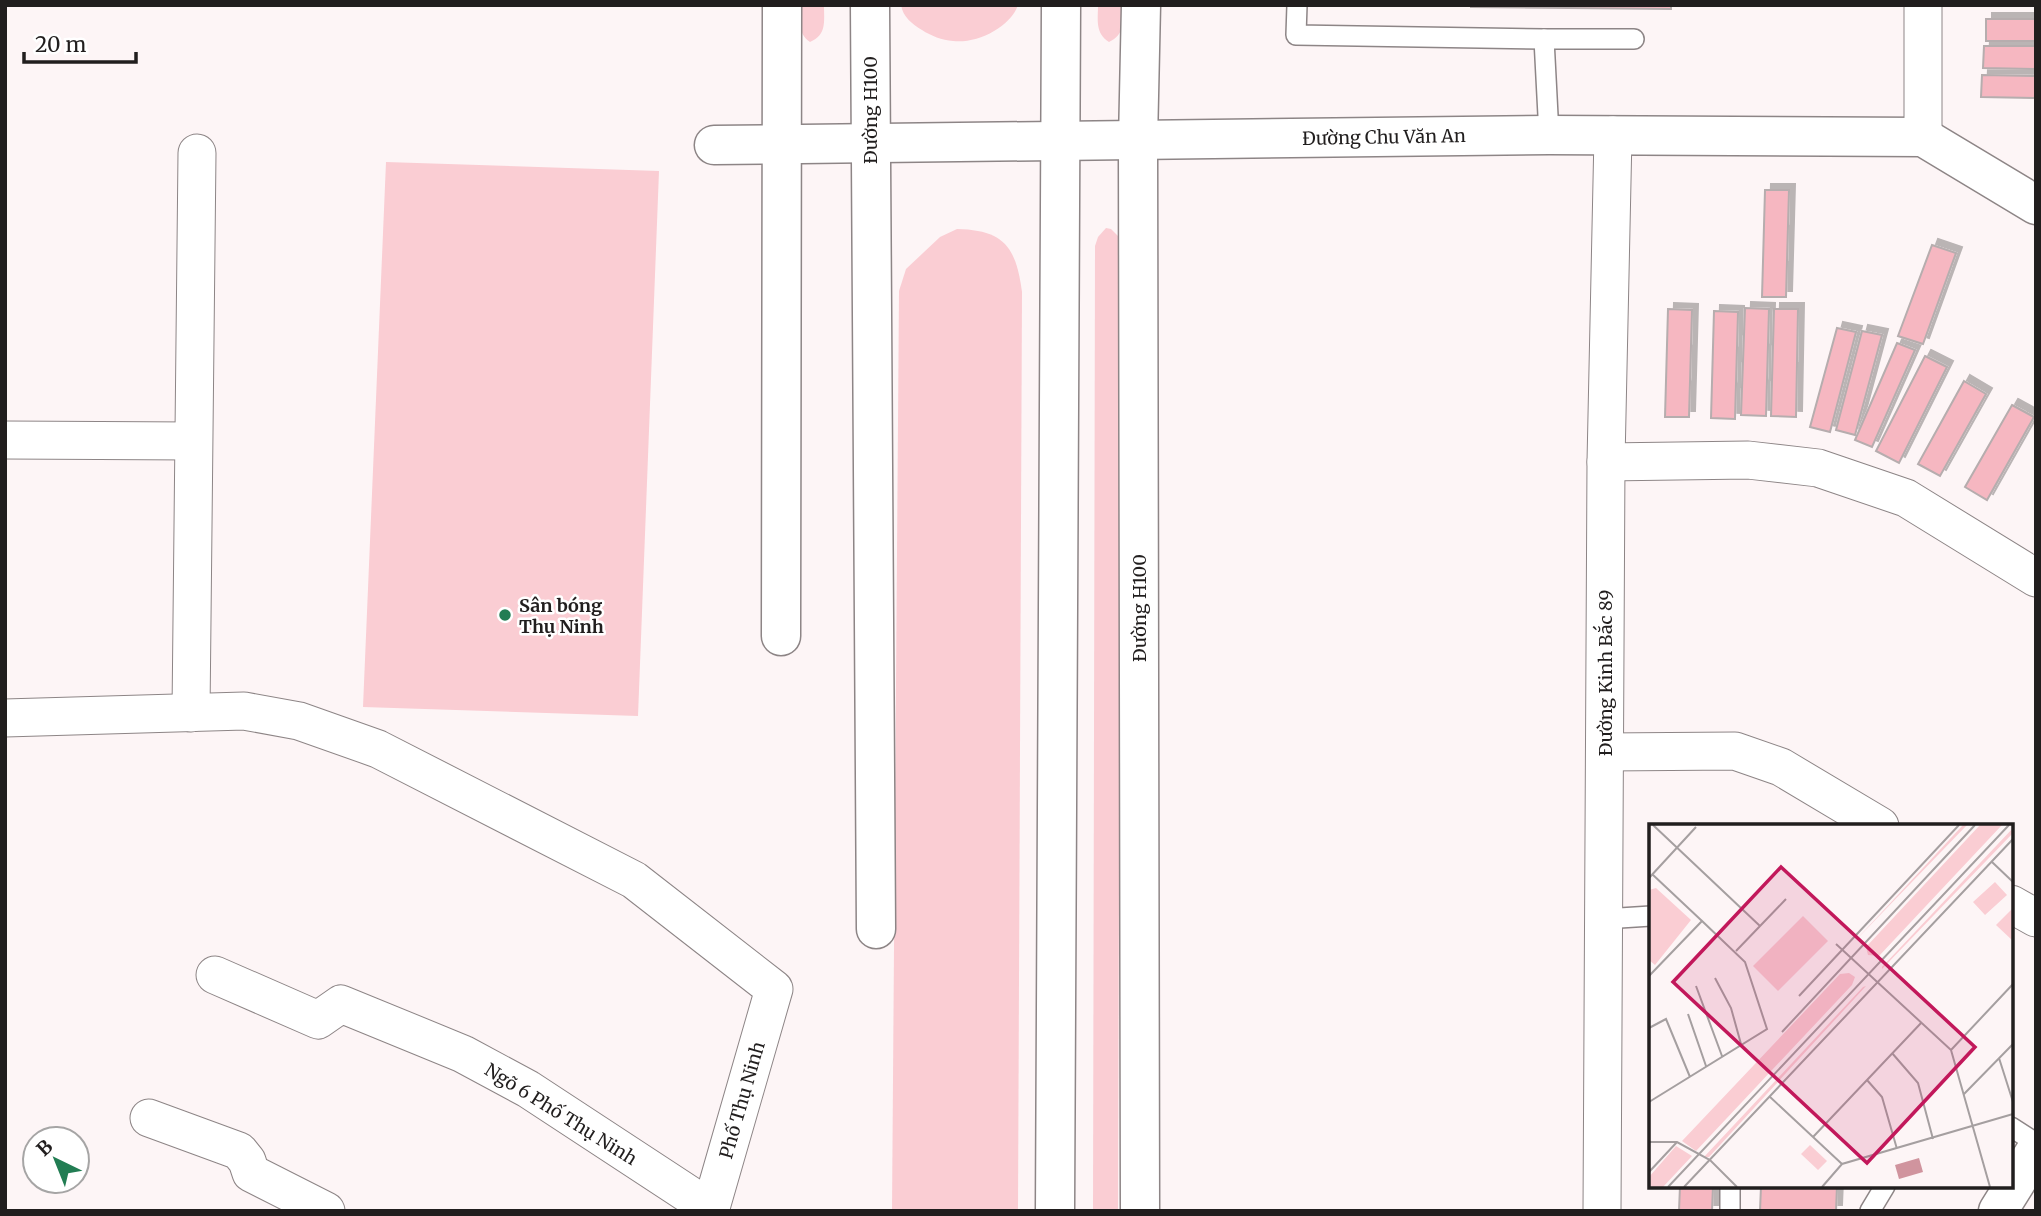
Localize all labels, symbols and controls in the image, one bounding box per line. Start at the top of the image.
scale bar [24,21,136,65]
text: 20 m [35,31,87,58]
street label: Đường H100 [859,56,882,164]
street label: Đường Chu Văn An [1302,124,1466,150]
street label: Đường H100 [1128,554,1151,662]
street label: Đường Kinh Bắc 89 [1592,590,1617,756]
place label: Sân bóng Thụ Ninh [519,594,604,638]
marker: Sân bóng Thụ Ninh [497,607,513,623]
inset map [1649,824,2013,1188]
street label: Phố Thụ Ninh [714,1039,770,1161]
street label: Ngõ 6 Phố Thụ Ninh [481,1058,641,1170]
north arrow [21,1125,91,1195]
text: B [31,1134,57,1161]

